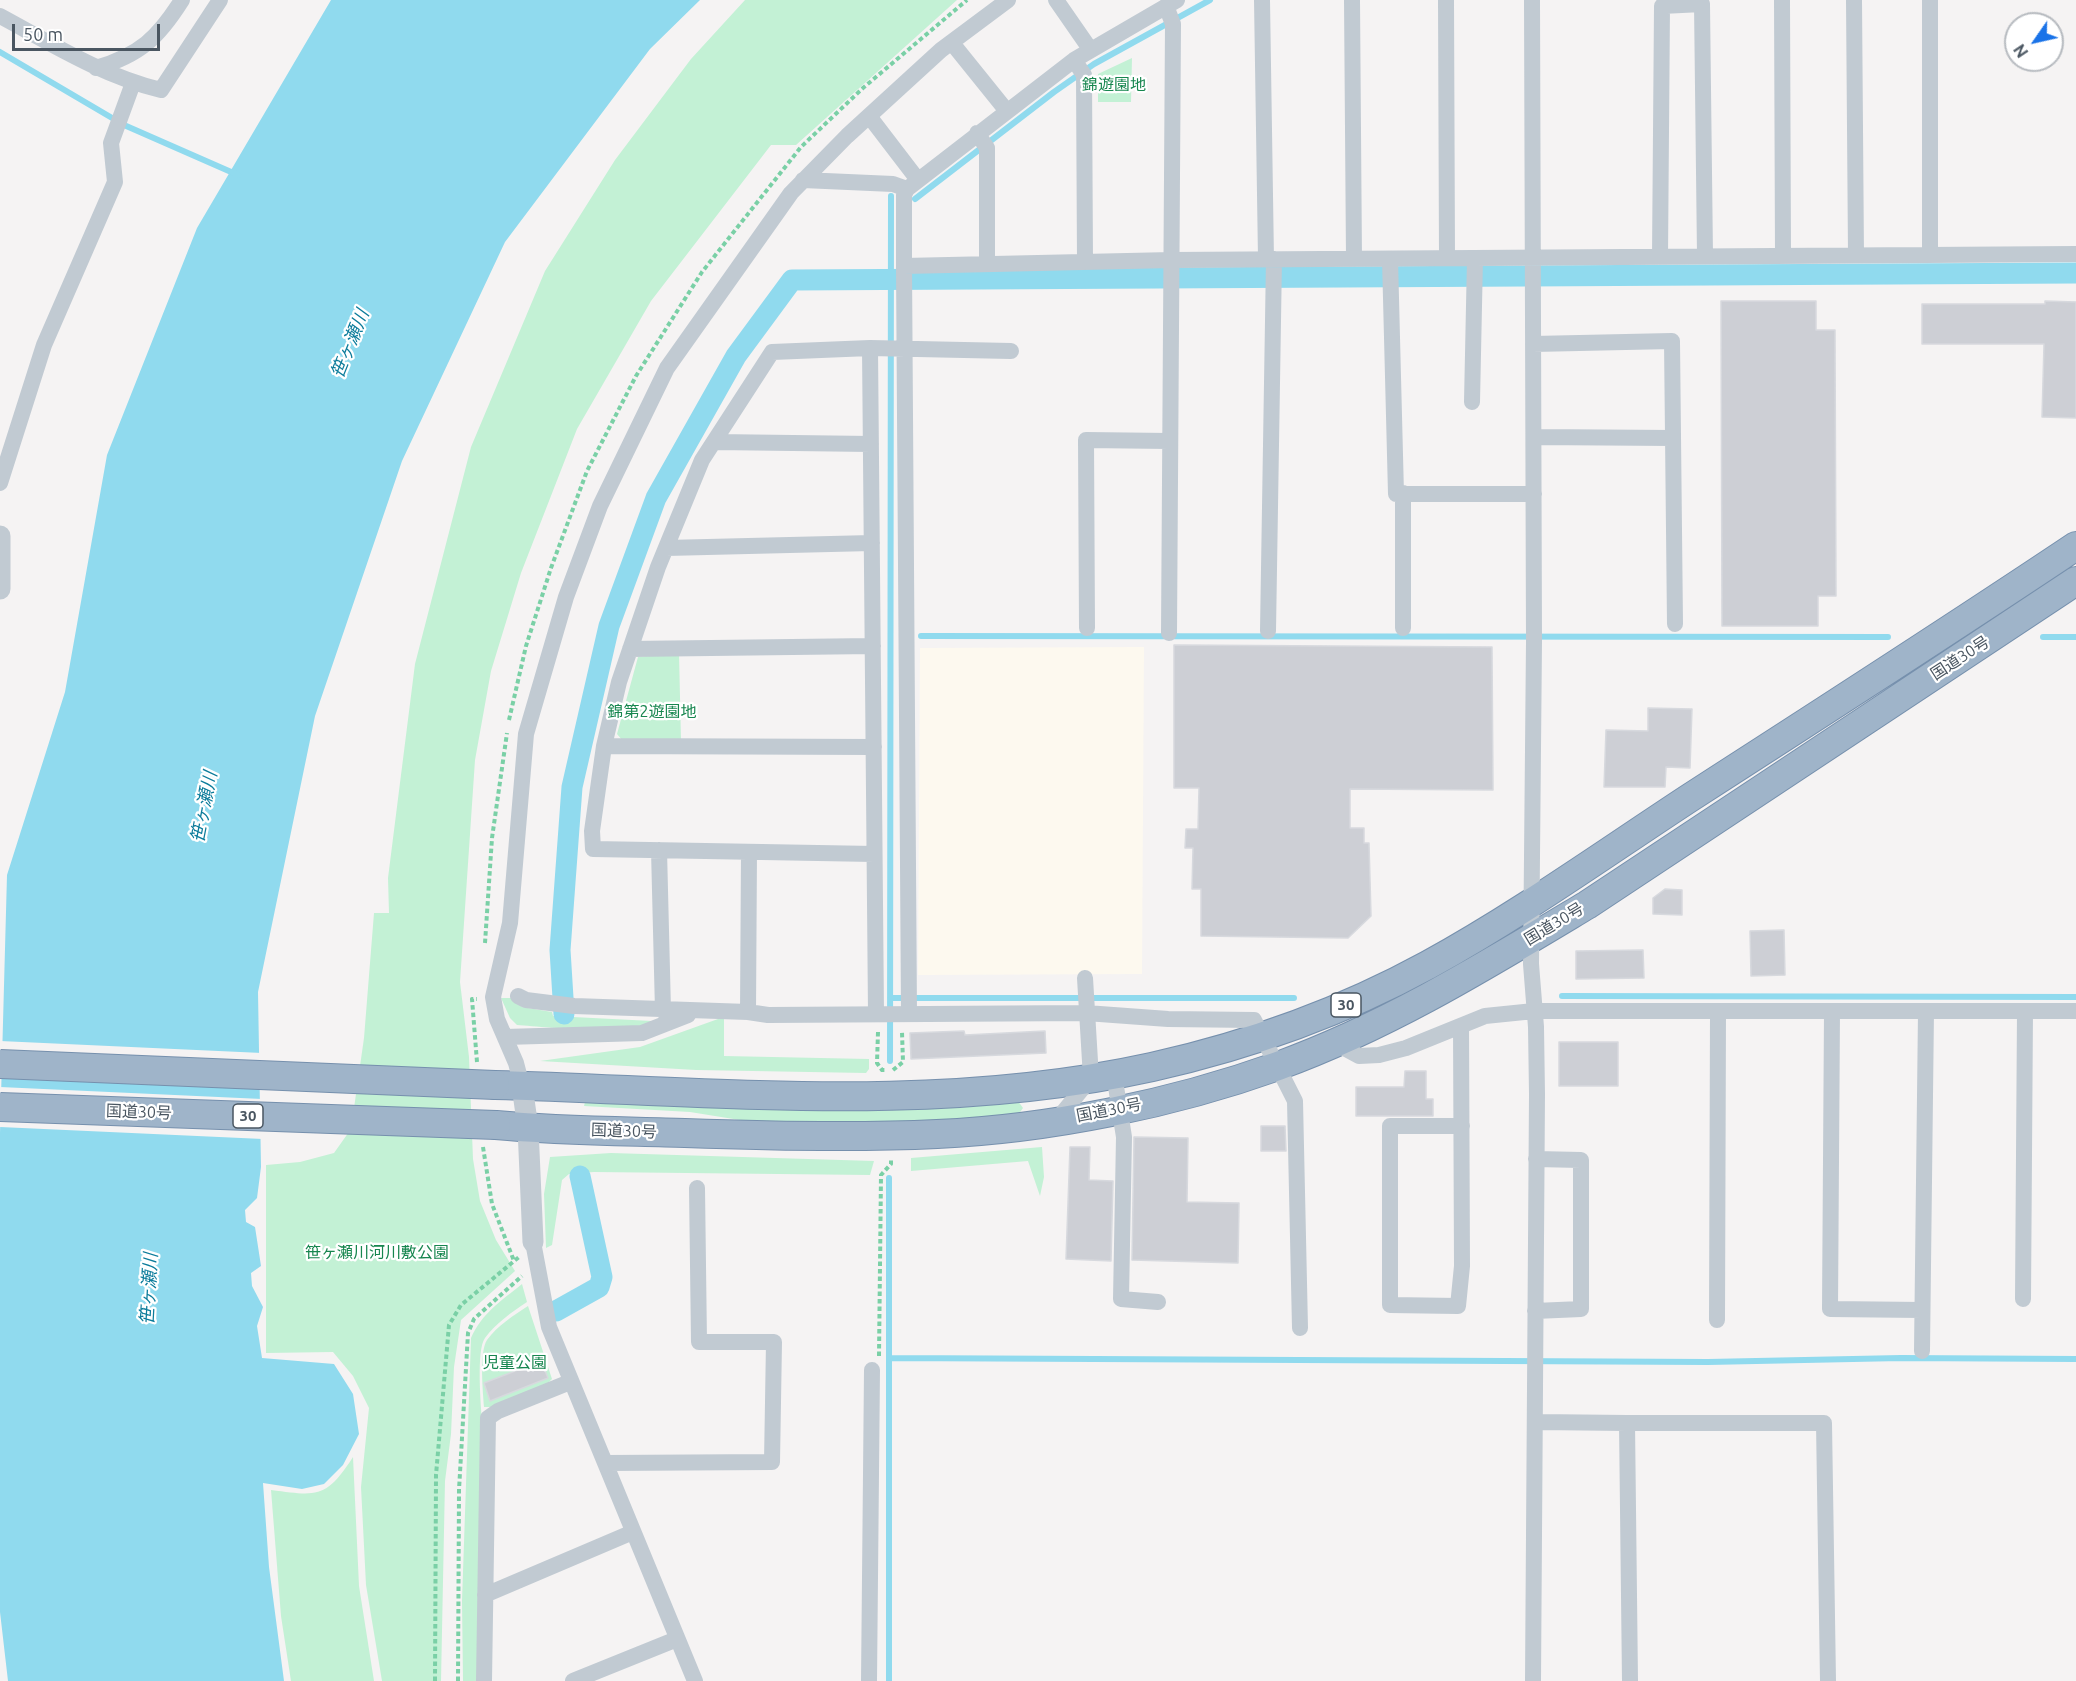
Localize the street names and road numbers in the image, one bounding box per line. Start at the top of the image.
street label: 国道30号 [1927,632,1993,684]
street label: 国道30号 [1521,899,1587,949]
road number: 30 [1331,993,1361,1017]
street label: 国道30号 [1075,1094,1143,1126]
street label: 国道30号 [106,1101,172,1123]
road number: 30 [233,1104,263,1128]
street label: 国道30号 [591,1120,657,1142]

